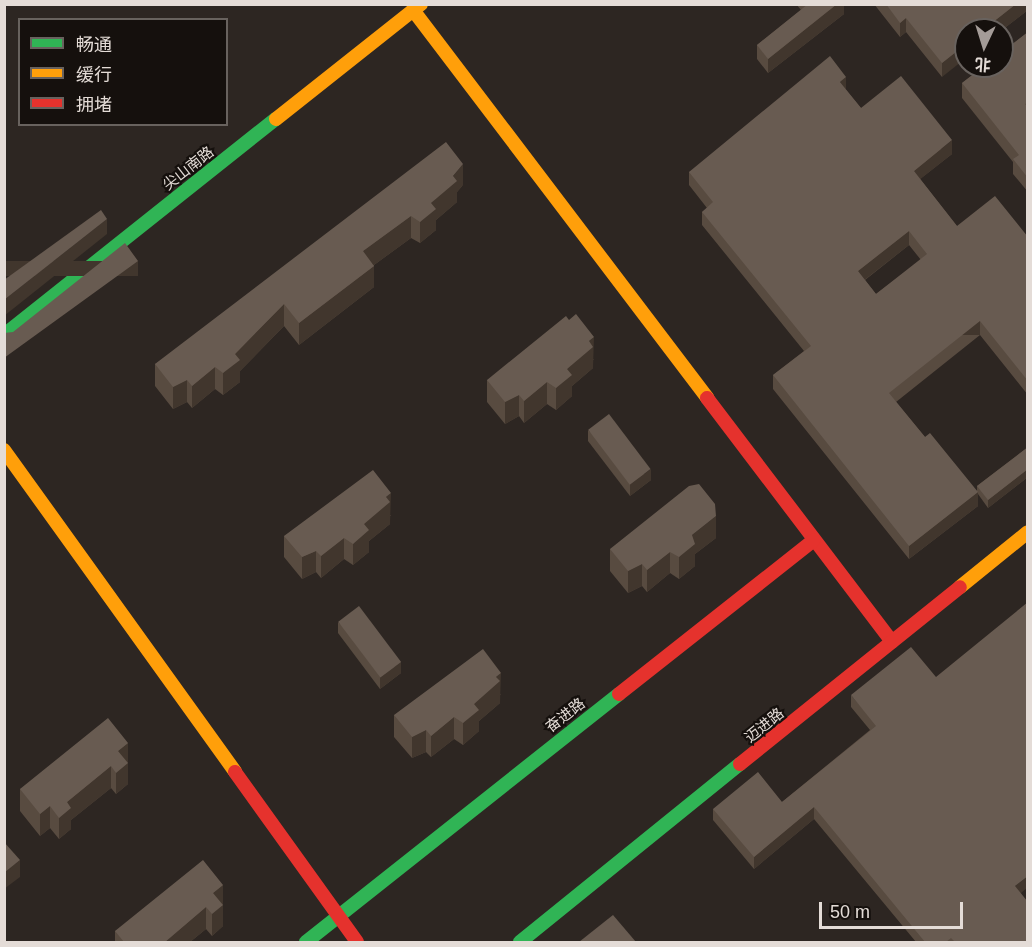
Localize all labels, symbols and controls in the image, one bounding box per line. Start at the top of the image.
legend [18,18,228,126]
north arrow [954,18,1014,78]
text: 畅通 [76,35,112,55]
text: 北 [974,55,991,73]
text: 缓行 [76,65,112,85]
text: 拥堵 [76,95,112,115]
street label: 尖山南路 [159,142,217,194]
street label: 奋进路 [542,694,588,736]
street label: 迈进路 [741,704,787,746]
scale bar [822,890,966,928]
text: 50 m [830,902,870,922]

